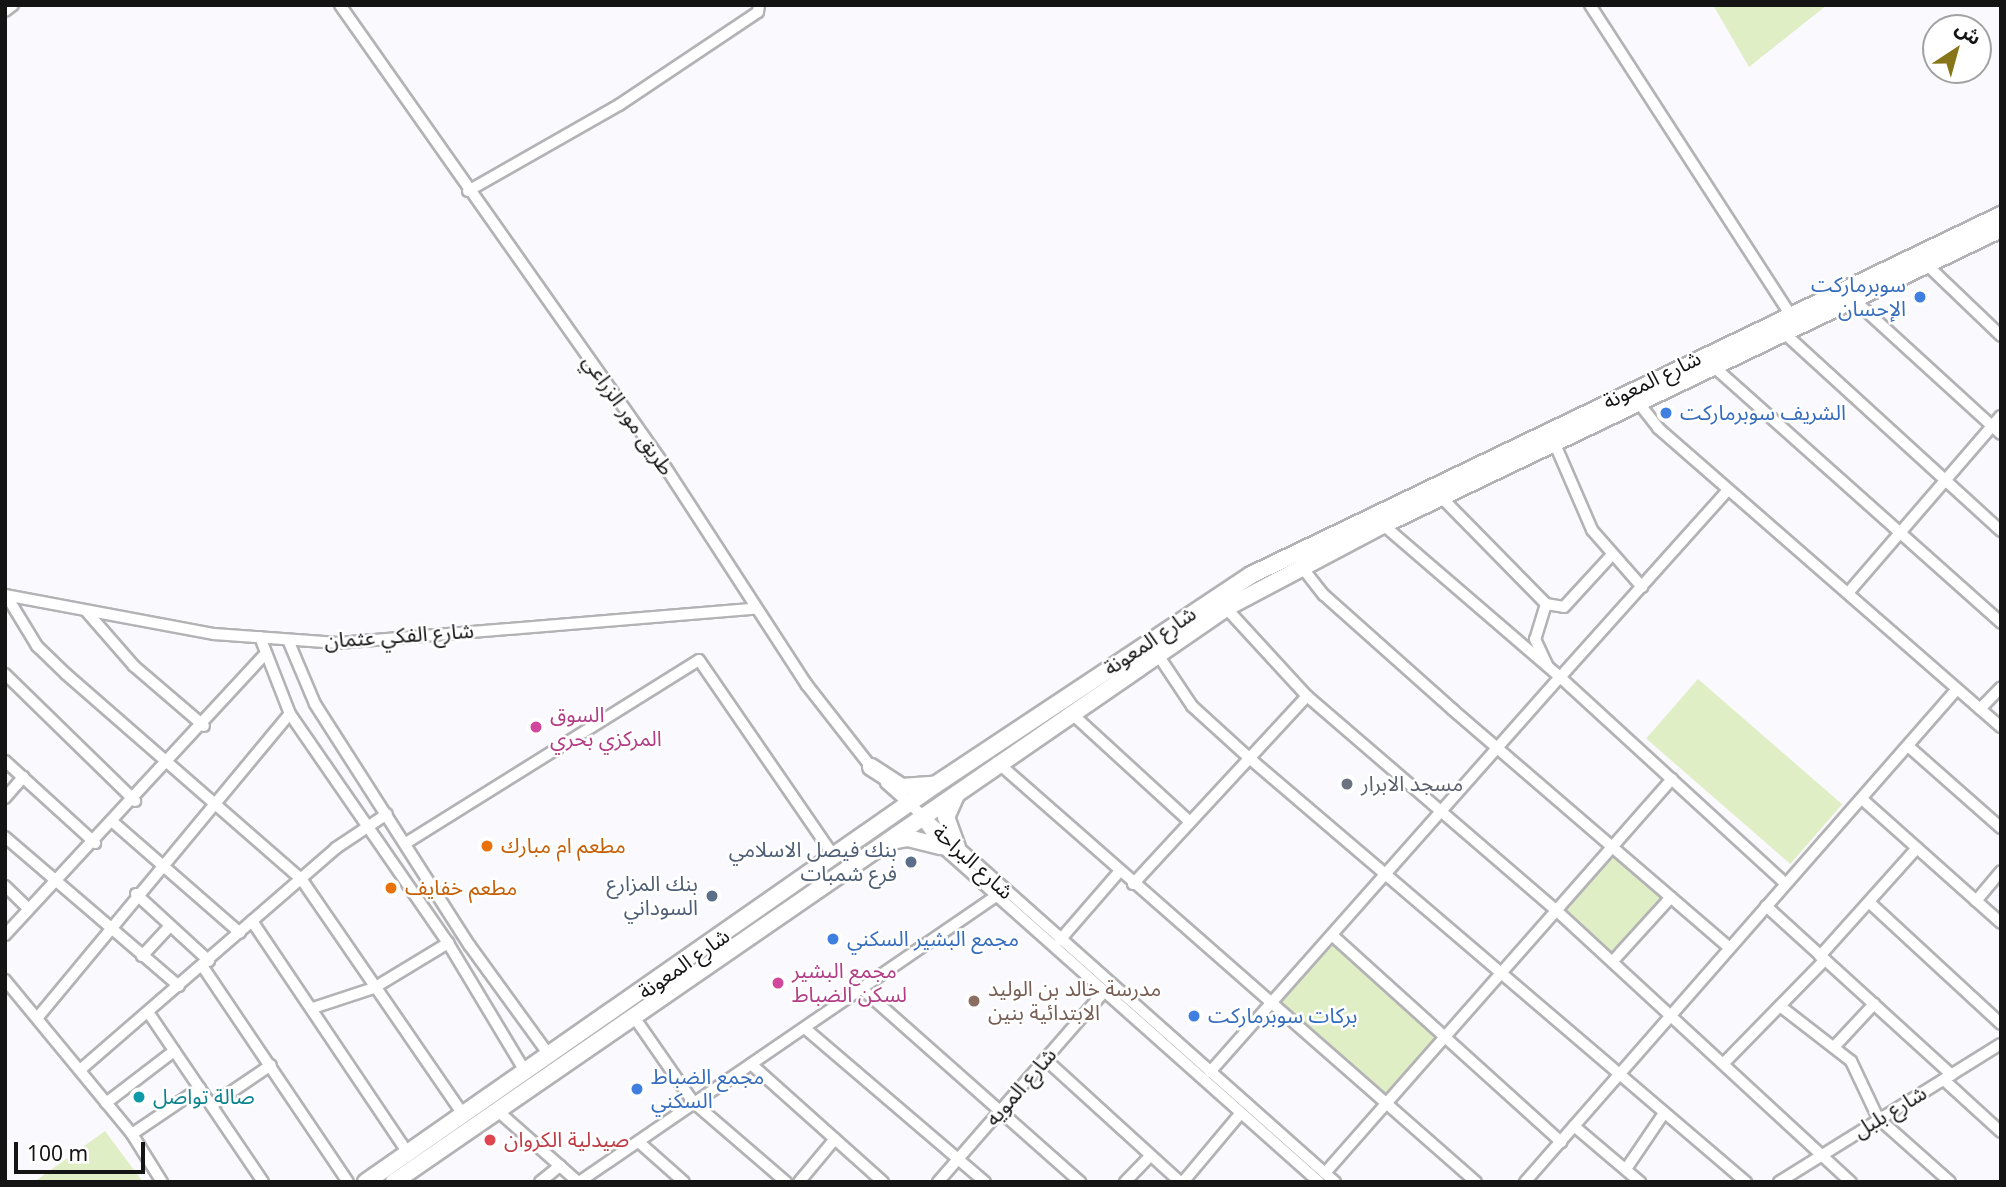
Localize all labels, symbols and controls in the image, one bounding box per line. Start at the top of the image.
text: ش [1946,10,1990,57]
north arrow [1922,14,1992,84]
place label: سوبرماركت الإحسان [1811,272,1906,322]
marker: سوبرماركت الإحسان [1912,289,1928,305]
street label: شارع المعونة [1599,346,1705,414]
street label: طريق مور الزراعي [577,350,679,480]
place label: الشريف سوبرماركت [1680,400,1846,426]
marker: الشريف سوبرماركت [1658,405,1674,421]
street label: شارع المعونة [1099,601,1201,681]
street label: شارع الفكي عثمان [323,618,475,654]
place label: السوق المركزي بحري [550,702,662,752]
marker: السوق المركزي بحري [528,719,544,735]
place label: مسجد الابرار [1361,771,1463,797]
marker: مسجد الابرار [1339,776,1355,792]
street label: شارع البراحة [928,819,1018,905]
place label: مطعم ام مبارك [501,833,626,859]
place label: بنك فيصل الاسلامي فرع شمبات [729,837,897,887]
marker: مطعم ام مبارك [479,838,495,854]
marker: بنك فيصل الاسلامي فرع شمبات [903,854,919,870]
place label: بنك المزارع السوداني [607,871,698,921]
place label: مطعم خفايف [405,875,517,901]
marker: مطعم خفايف [383,880,399,896]
marker: بنك المزارع السوداني [704,888,720,904]
street label: شارع المعونة [633,923,735,1005]
place label: مجمع البشير السكني [847,926,1019,952]
marker: مجمع البشير السكني [825,931,841,947]
place label: مجمع البشير لسكن الضباط [792,958,907,1008]
marker: مجمع البشير لسكن الضباط [770,975,786,991]
place label: مدرسة خالد بن الوليد الابتدائية بنين [988,976,1161,1026]
marker: مدرسة خالد بن الوليد الابتدائية بنين [966,993,982,1009]
place label: بركات سوبرماركت [1208,1003,1357,1029]
marker: بركات سوبرماركت [1186,1008,1202,1024]
street label: شارع المويه [980,1043,1062,1131]
place label: مجمع الضباط السكني [651,1064,764,1114]
street label: شارع بلبل [1849,1080,1931,1144]
marker: مجمع الضباط السكني [629,1081,645,1097]
place label: صالة تواصل [153,1084,255,1110]
marker: صالة تواصل [131,1089,147,1105]
place label: صيدلية الكروان [504,1127,629,1153]
scale bar [18,1128,149,1172]
text: 100 m [27,1132,88,1176]
marker: صيدلية الكروان [482,1132,498,1148]

